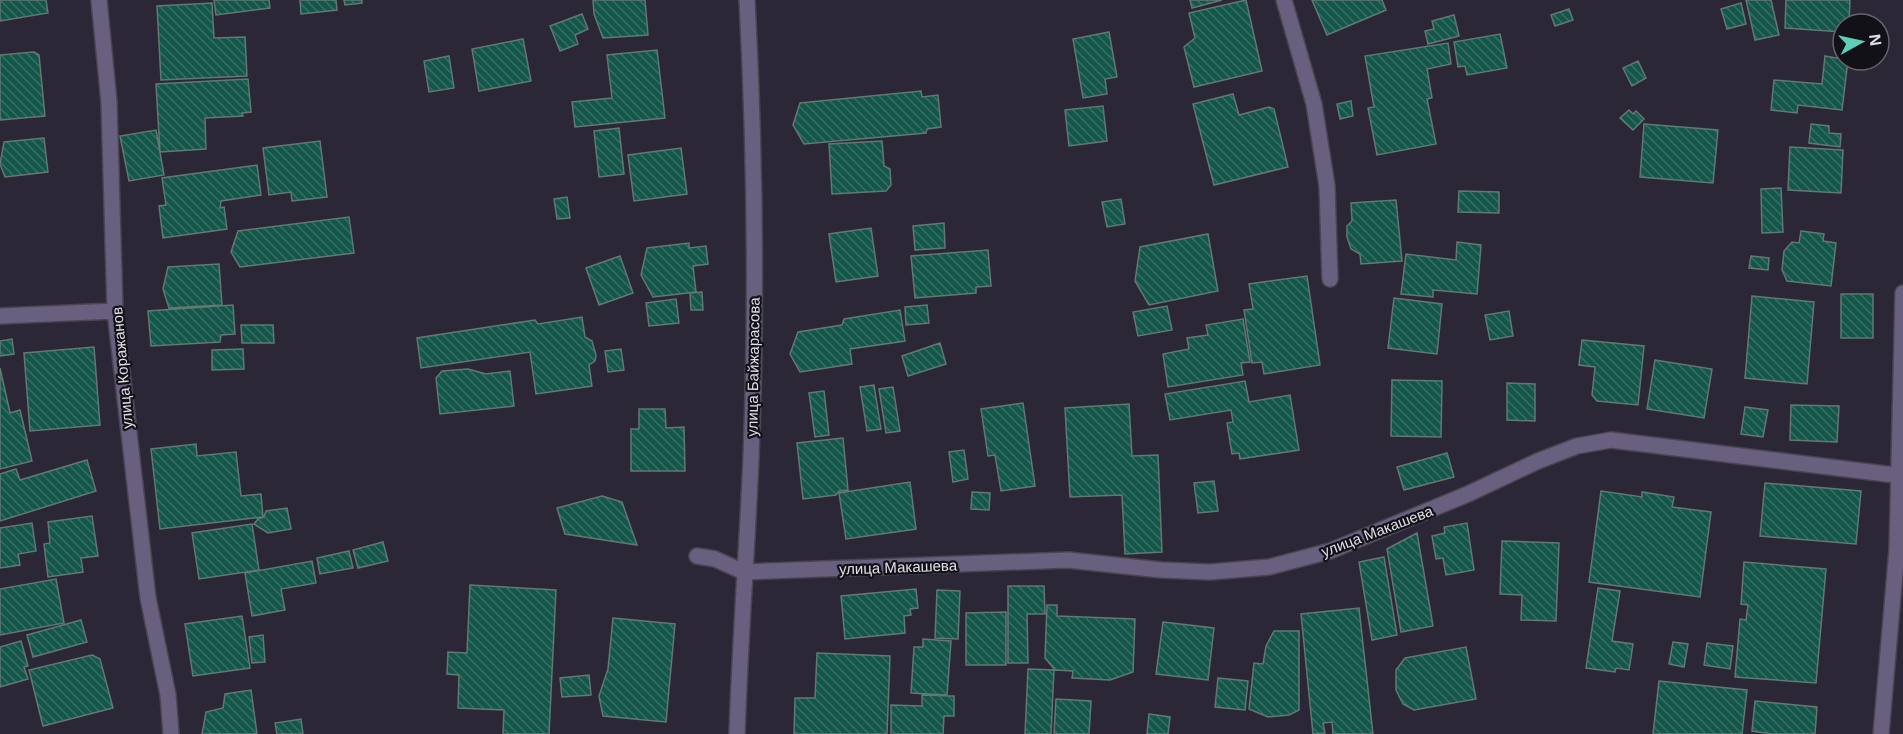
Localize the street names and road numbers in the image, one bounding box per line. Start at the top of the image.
street label: улица Байжарасова [743,297,763,437]
street label: улица Коражанов [108,306,136,430]
street label: улица Макашева [1319,502,1436,560]
street label: улица Макашева [839,556,958,578]

